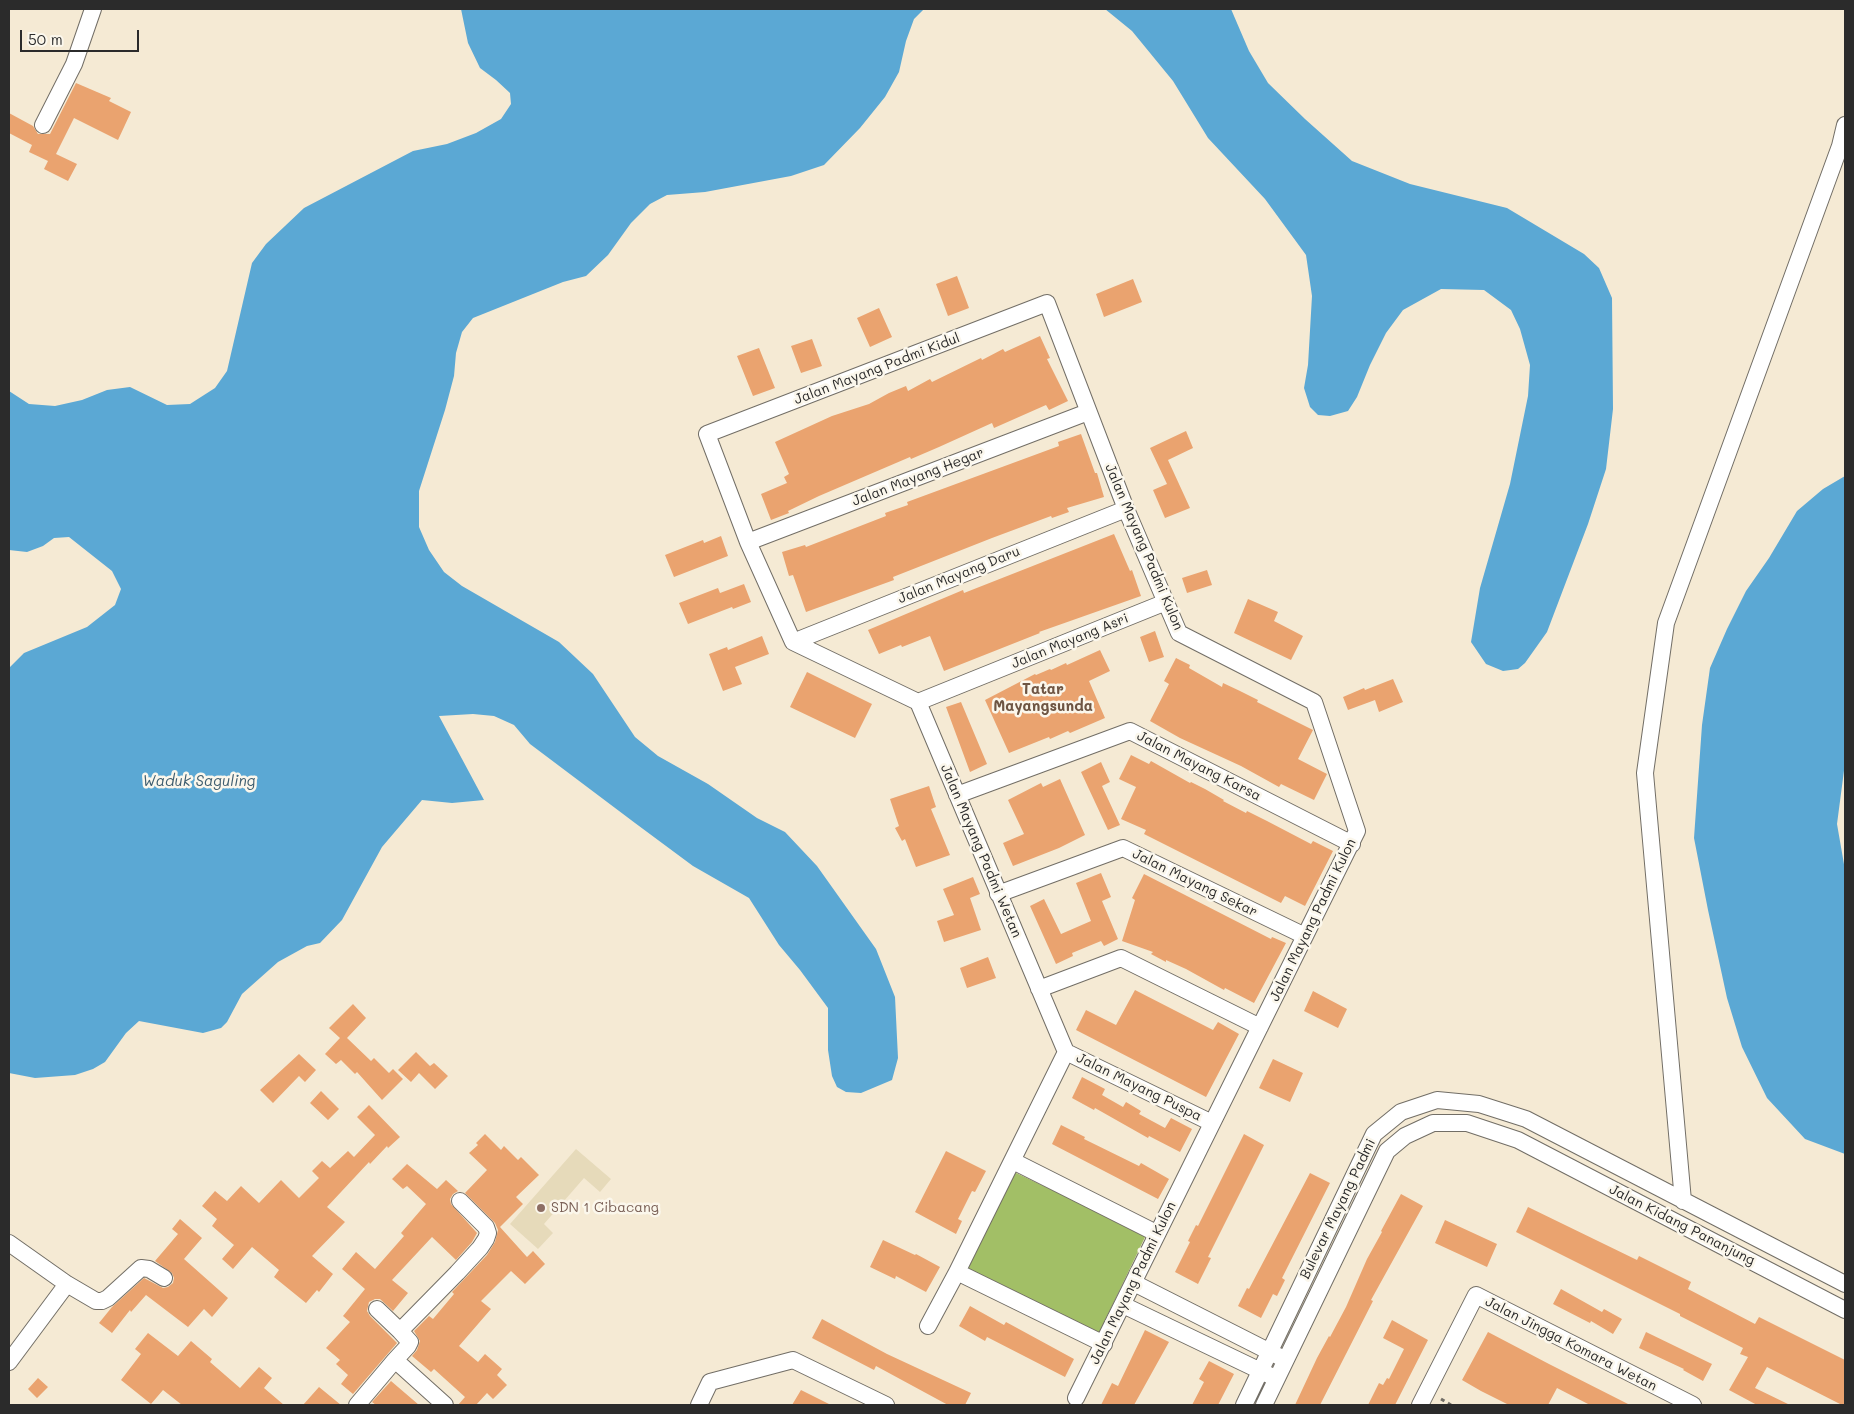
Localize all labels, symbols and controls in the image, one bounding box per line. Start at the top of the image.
scale bar [22,20,141,52]
text: 50 m [28,29,63,49]
street label: Jalan Mayang Padmi Kidul [792,330,962,408]
street label: Jalan Mayang Hegar [850,444,986,510]
street label: Jalan Mayang Padmi Kulon [1101,461,1187,633]
street label: Jalan Mayang Daru [896,543,1022,607]
street label: Jalan Mayang Asri [1009,610,1131,672]
district label: Tatar Mayangsunda [993,680,1093,715]
street label: Jalan Mayang Karsa [1134,727,1264,805]
street label: Jalan Mayang Padmi Wetan [937,762,1025,940]
water label: Waduk Saguling [142,772,256,790]
street label: Jalan Mayang Padmi Kulon [1266,836,1360,1004]
street label: Jalan Mayang Sekar [1130,845,1260,921]
street label: Jalan Mayang Puspa [1074,1049,1204,1125]
street label: Bulevar Mayang Padmi [1297,1136,1379,1282]
street label: Jalan Kidang Pananjung [1606,1181,1758,1269]
street label: Jalan Mayang Padmi Kulon [1086,1199,1180,1367]
place label: SDN 1 Cibacang [551,1200,659,1216]
marker: SDN 1 Cibacang [535,1202,547,1214]
street label: Jalan Jingga Komara Wetan [1482,1293,1660,1395]

